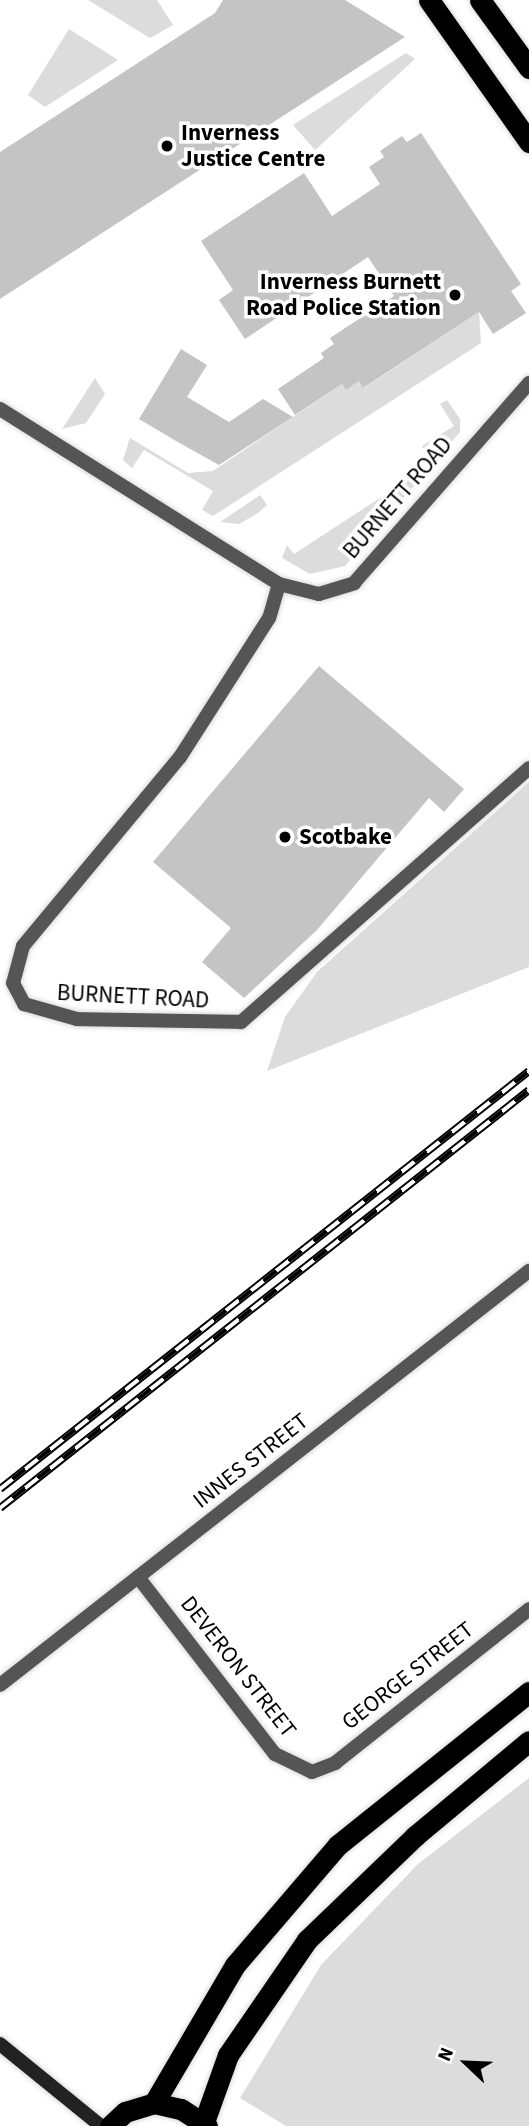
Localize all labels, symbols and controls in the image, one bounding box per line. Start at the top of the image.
place label: Inverness Justice Centre [181,119,325,173]
marker: Inverness Justice Centre [159,138,175,154]
place label: Inverness Burnett Road Police Station [246,268,441,322]
marker: Inverness Burnett Road Police Station [447,287,463,303]
street label: BURNETT ROAD [338,431,458,565]
place label: Scotbake [299,823,392,851]
marker: Scotbake [277,829,293,845]
street label: BURNETT ROAD [56,979,210,1015]
street label: INNES STREET [188,1407,314,1515]
street label: DEVERON STREET [174,1591,302,1743]
street label: GEORGE STREET [337,1616,479,1736]
north arrow [431,2028,501,2098]
text: N [431,2044,461,2066]

